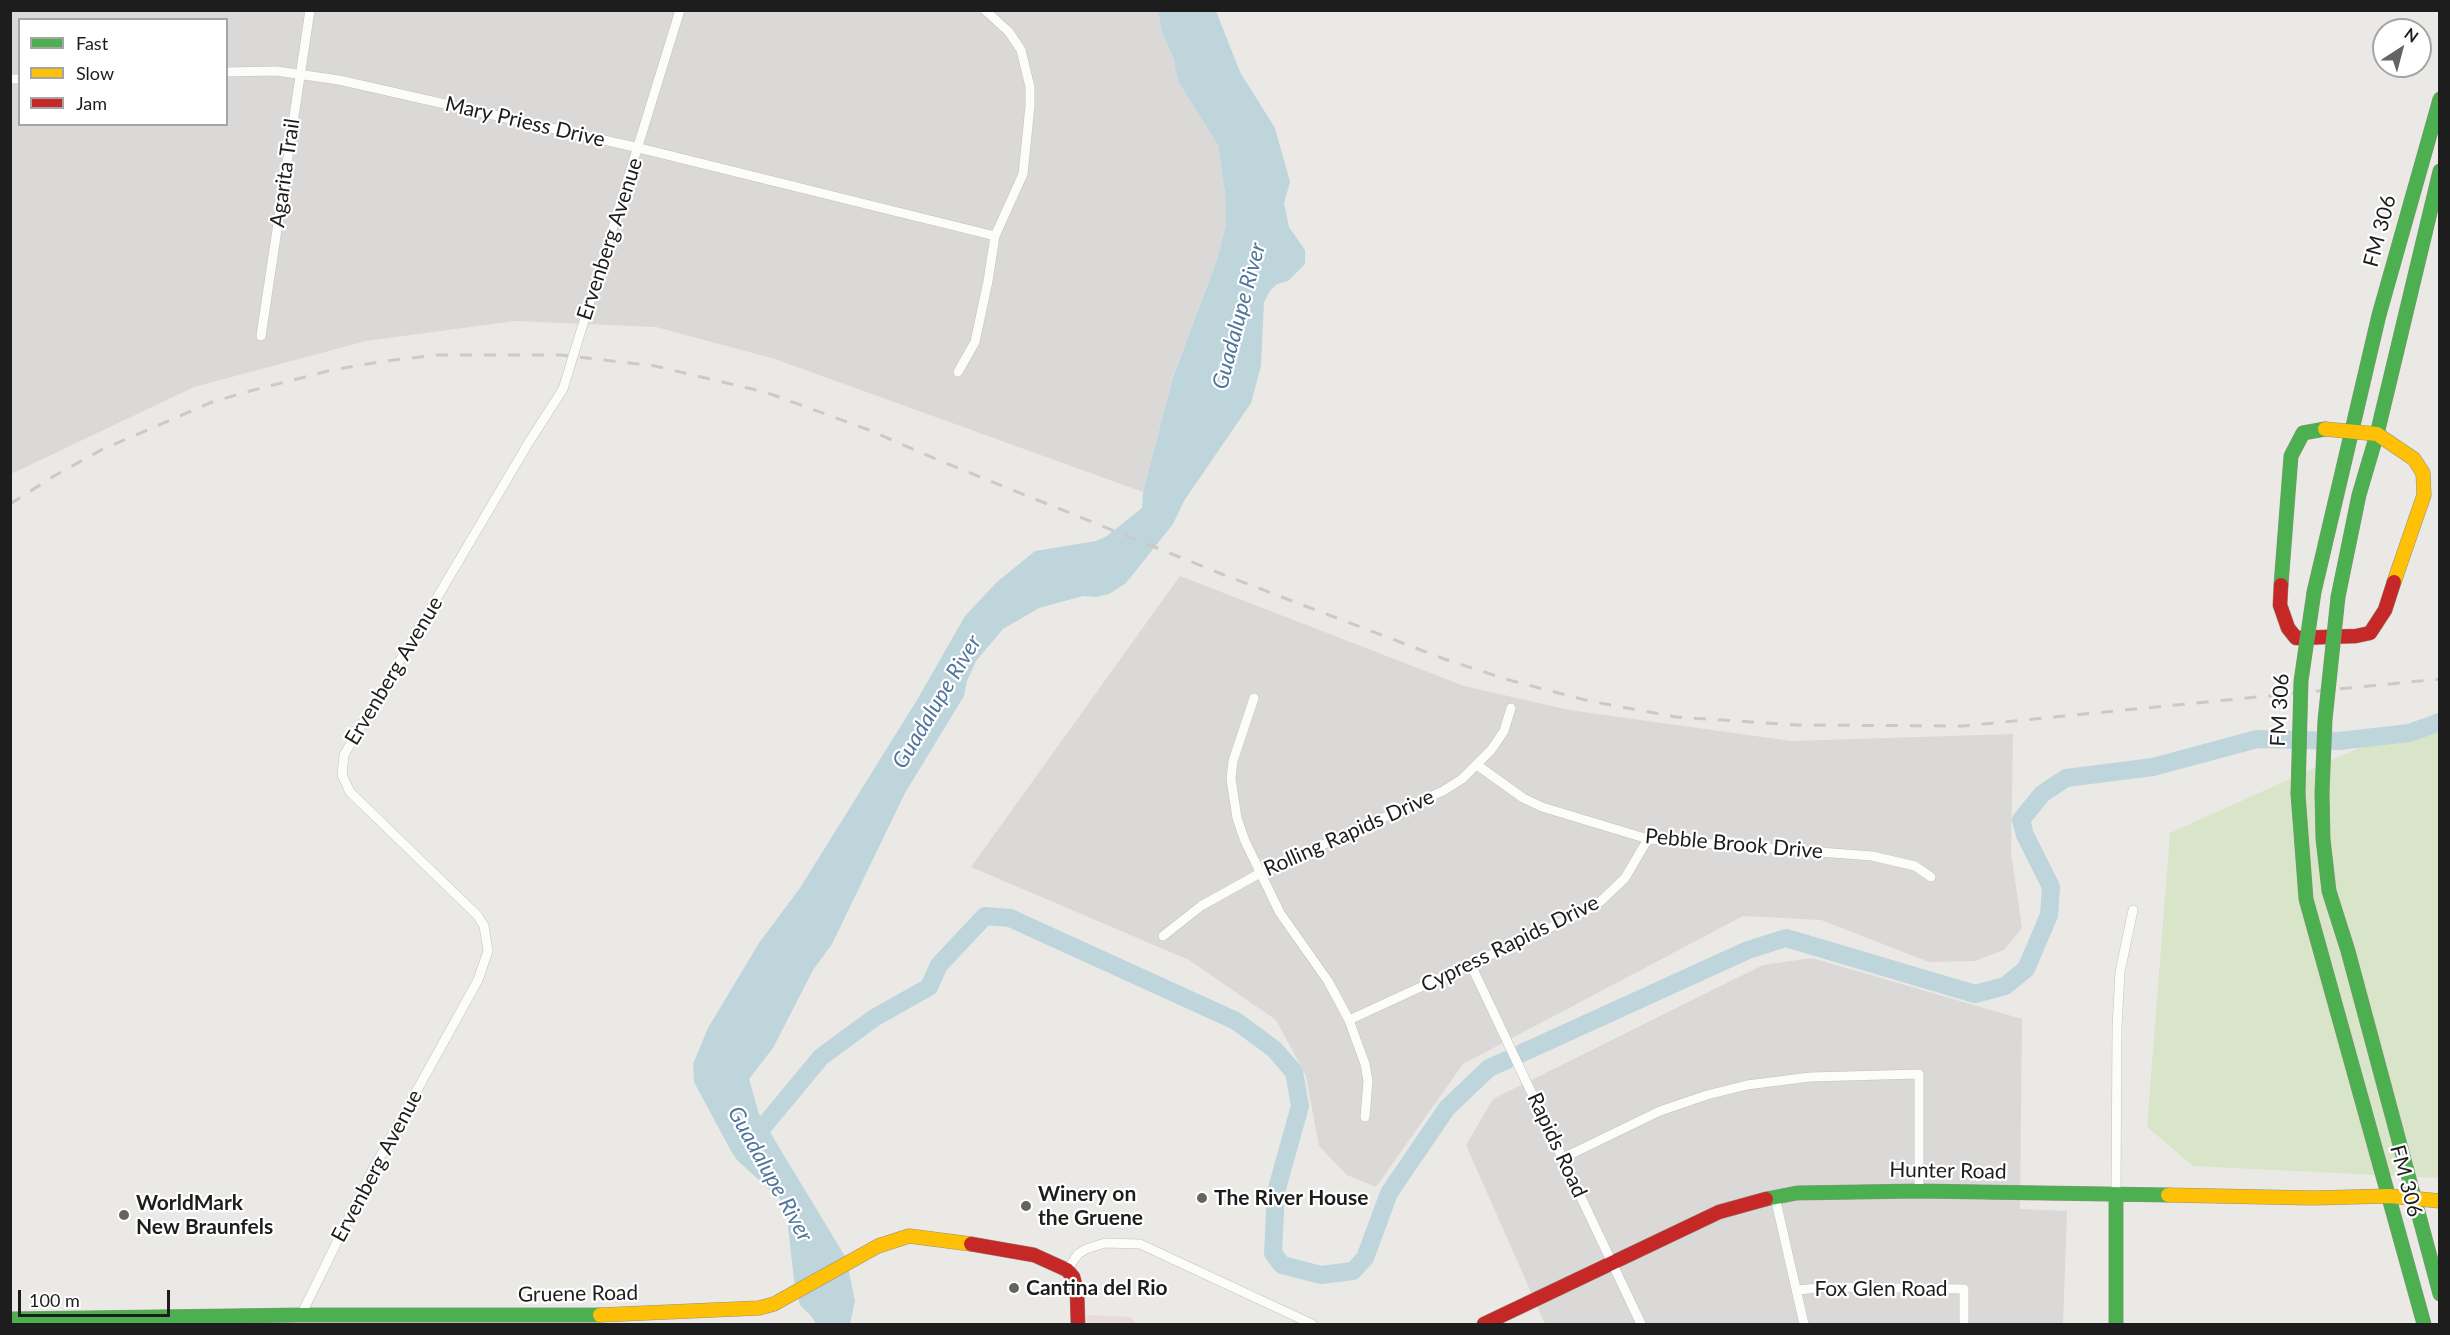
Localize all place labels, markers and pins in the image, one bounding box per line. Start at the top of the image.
place label: Winery on the Gruene [1038,1181,1143,1231]
place label: The River House [1214,1185,1368,1211]
place label: WorldMark New Braunfels [136,1190,273,1240]
marker: The River House [1195,1191,1209,1205]
marker: Winery on the Gruene [1019,1199,1033,1213]
marker: WorldMark New Braunfels [117,1208,131,1222]
place label: Cantina del Rio [1026,1275,1168,1301]
marker: Cantina del Rio [1007,1281,1021,1295]

